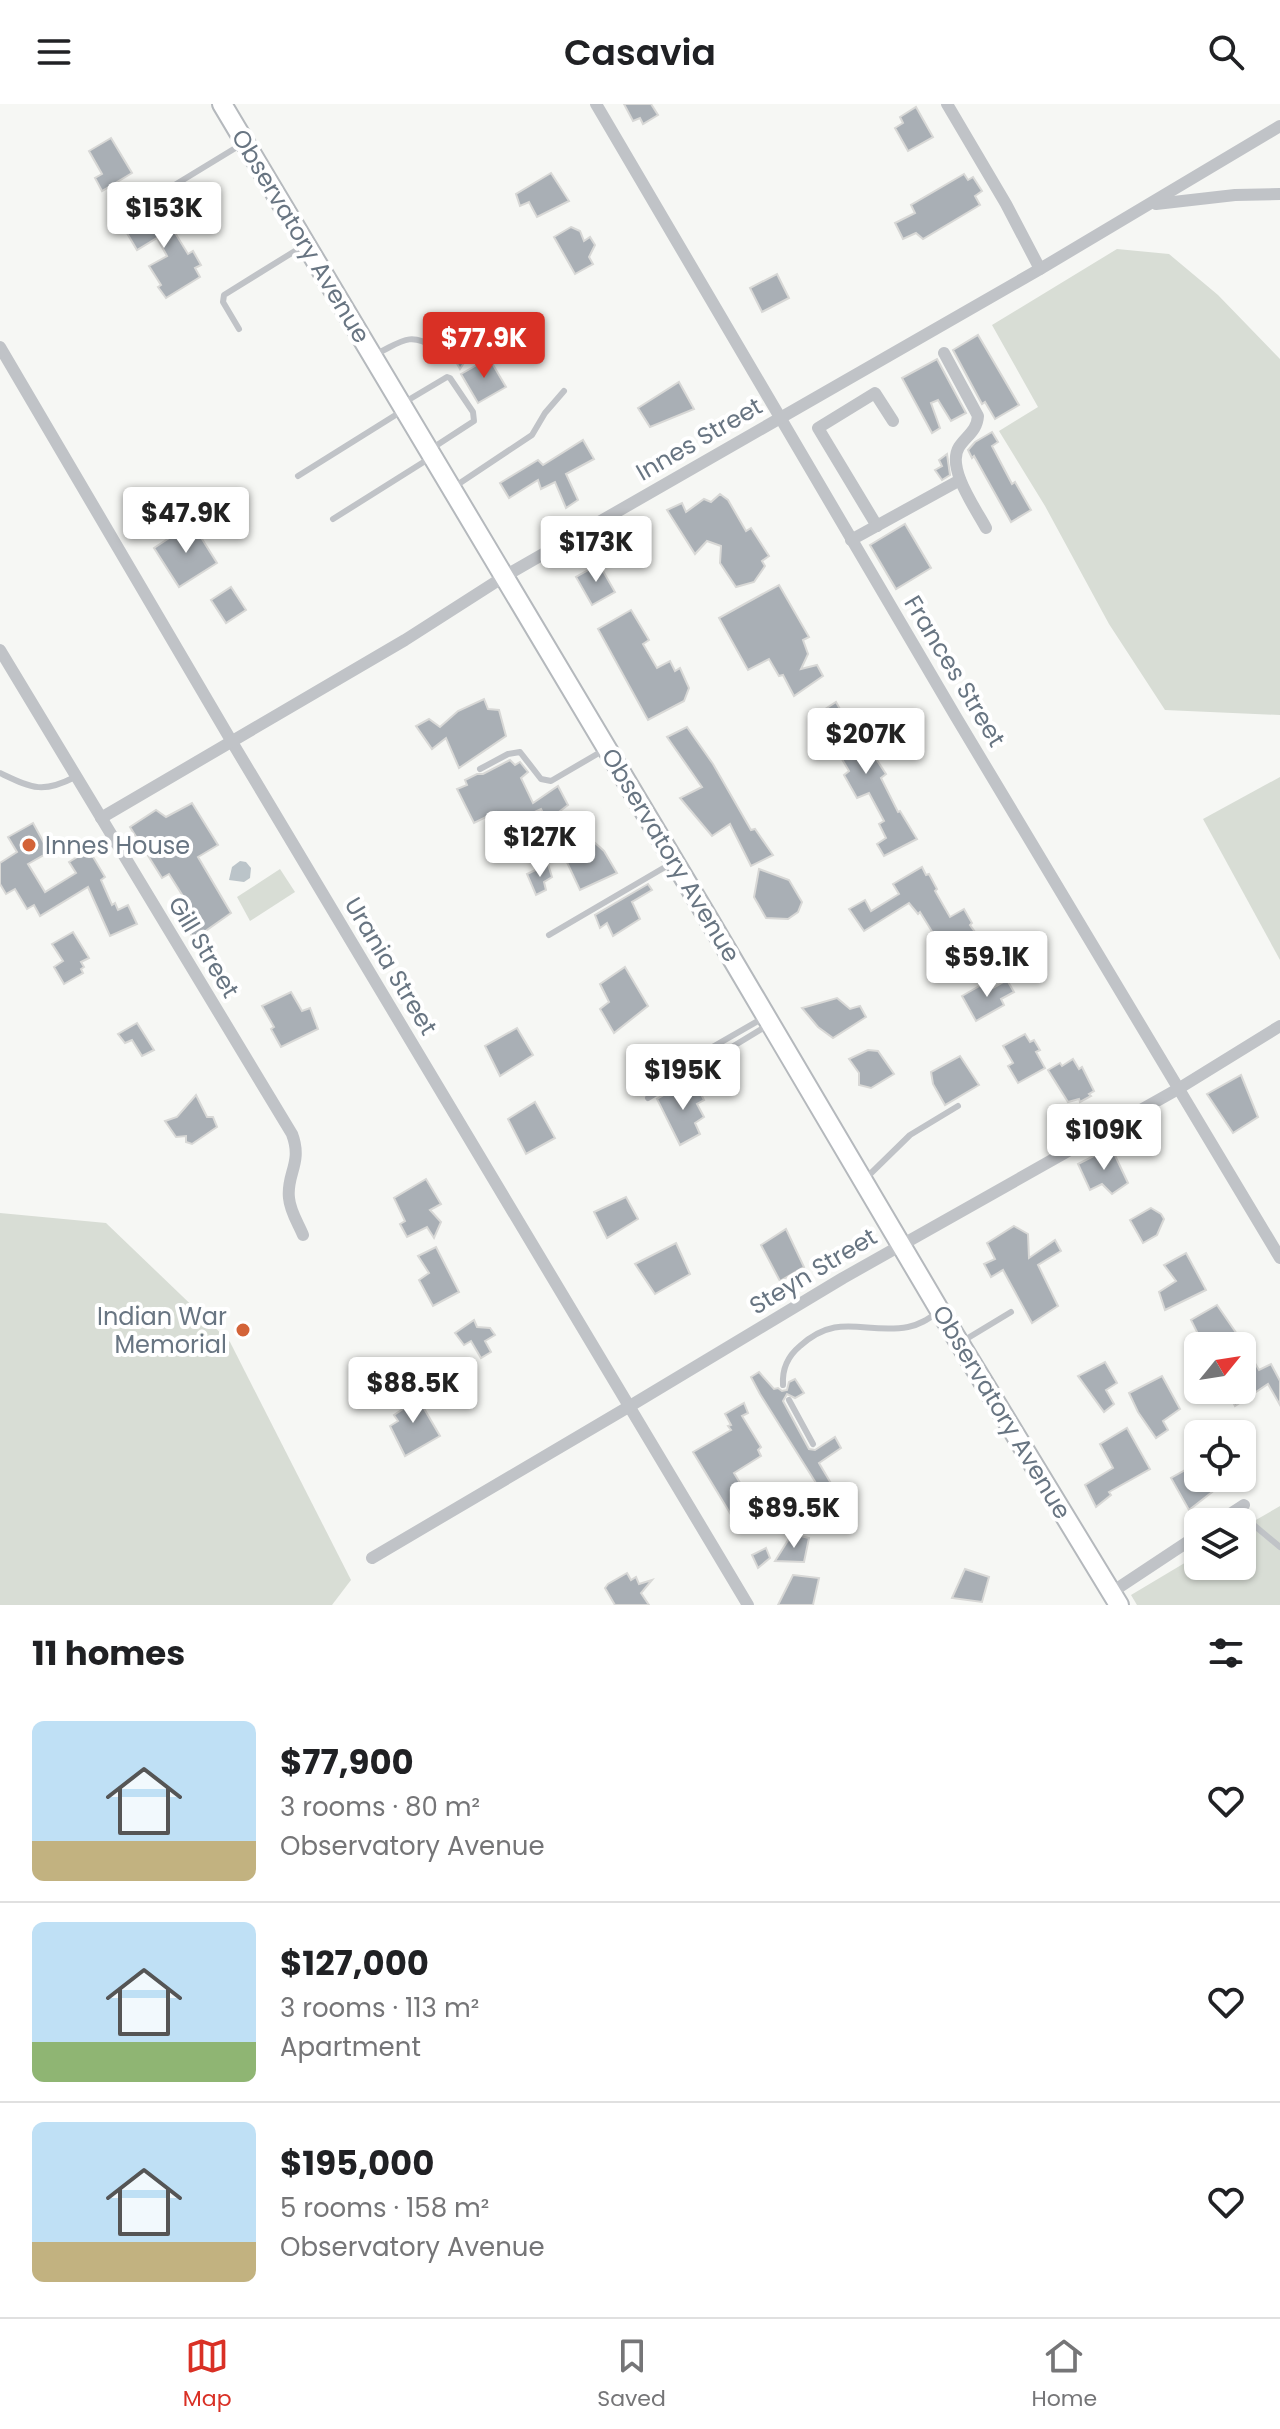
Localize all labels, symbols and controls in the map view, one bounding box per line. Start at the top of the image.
text: Casavia [564,27,716,78]
icon: menu [32,30,76,74]
icon: search [1204,30,1248,74]
street label: Observatory Avenue [224,123,378,349]
pin: $153K [108,182,220,250]
text: $153K [125,190,203,226]
pin: $77.9K [419,312,549,380]
text: $77.9K [441,320,527,356]
street label: Innes Street [630,390,768,488]
pin: $47.9K [121,487,251,555]
text: $47.9K [141,495,231,531]
pin: $173K [540,516,652,584]
text: $173K [559,524,633,560]
street label: Frances Street [897,589,1013,753]
pin: $207K [810,708,922,776]
text: $207K [826,716,906,752]
street label: Observatory Avenue [594,742,748,968]
pin: $127K [484,811,596,879]
text: $127K [503,819,577,855]
place label: Innes House [45,829,190,862]
marker: Innes House [20,836,38,854]
street label: Gill Street [161,890,247,1004]
street label: Urania Street [337,891,445,1041]
pin: $59.1K [922,931,1052,999]
text: $59.1K [944,939,1030,975]
pin: $195K [627,1044,739,1112]
text: $195K [644,1052,722,1088]
pin: $109K [1048,1104,1160,1172]
text: $109K [1065,1112,1143,1148]
street label: Steyn Street [743,1220,883,1322]
street label: Observatory Avenue [925,1299,1079,1525]
place label: Indian War Memorial [97,1300,227,1361]
marker: Indian War Memorial [234,1321,252,1339]
north arrow [1184,1332,1256,1404]
map controls [1184,1332,1256,1580]
pin: $88.5K [348,1357,478,1425]
text: $88.5K [366,1365,460,1401]
button: locate [1184,1420,1256,1492]
pin: $89.5K [729,1482,859,1550]
text: $89.5K [748,1490,840,1526]
button: layers [1184,1508,1256,1580]
text: 11 homes [32,1629,185,1677]
icon: filters [1204,1631,1248,1675]
text: $77,900 [280,1738,414,1786]
icon: home [96,1753,192,1849]
icon: heart [1204,1779,1248,1823]
text: 3 rooms · 80 m² [280,1789,480,1825]
text: Observatory Avenue [280,1828,545,1864]
text: $127,000 [280,1939,429,1987]
icon: home [96,1954,192,2050]
icon: heart [1204,1980,1248,2024]
text: 3 rooms · 113 m² [280,1990,479,2026]
text: Apartment [280,2029,421,2065]
text: $195,000 [280,2139,434,2187]
icon: home [96,2154,192,2250]
icon: heart [1204,2180,1248,2224]
text: 5 rooms · 158 m² [280,2190,489,2226]
text: Observatory Avenue [280,2229,545,2265]
tab: Map [183,2334,232,2415]
tab: Saved [597,2334,666,2415]
tab: Home [1032,2334,1097,2415]

